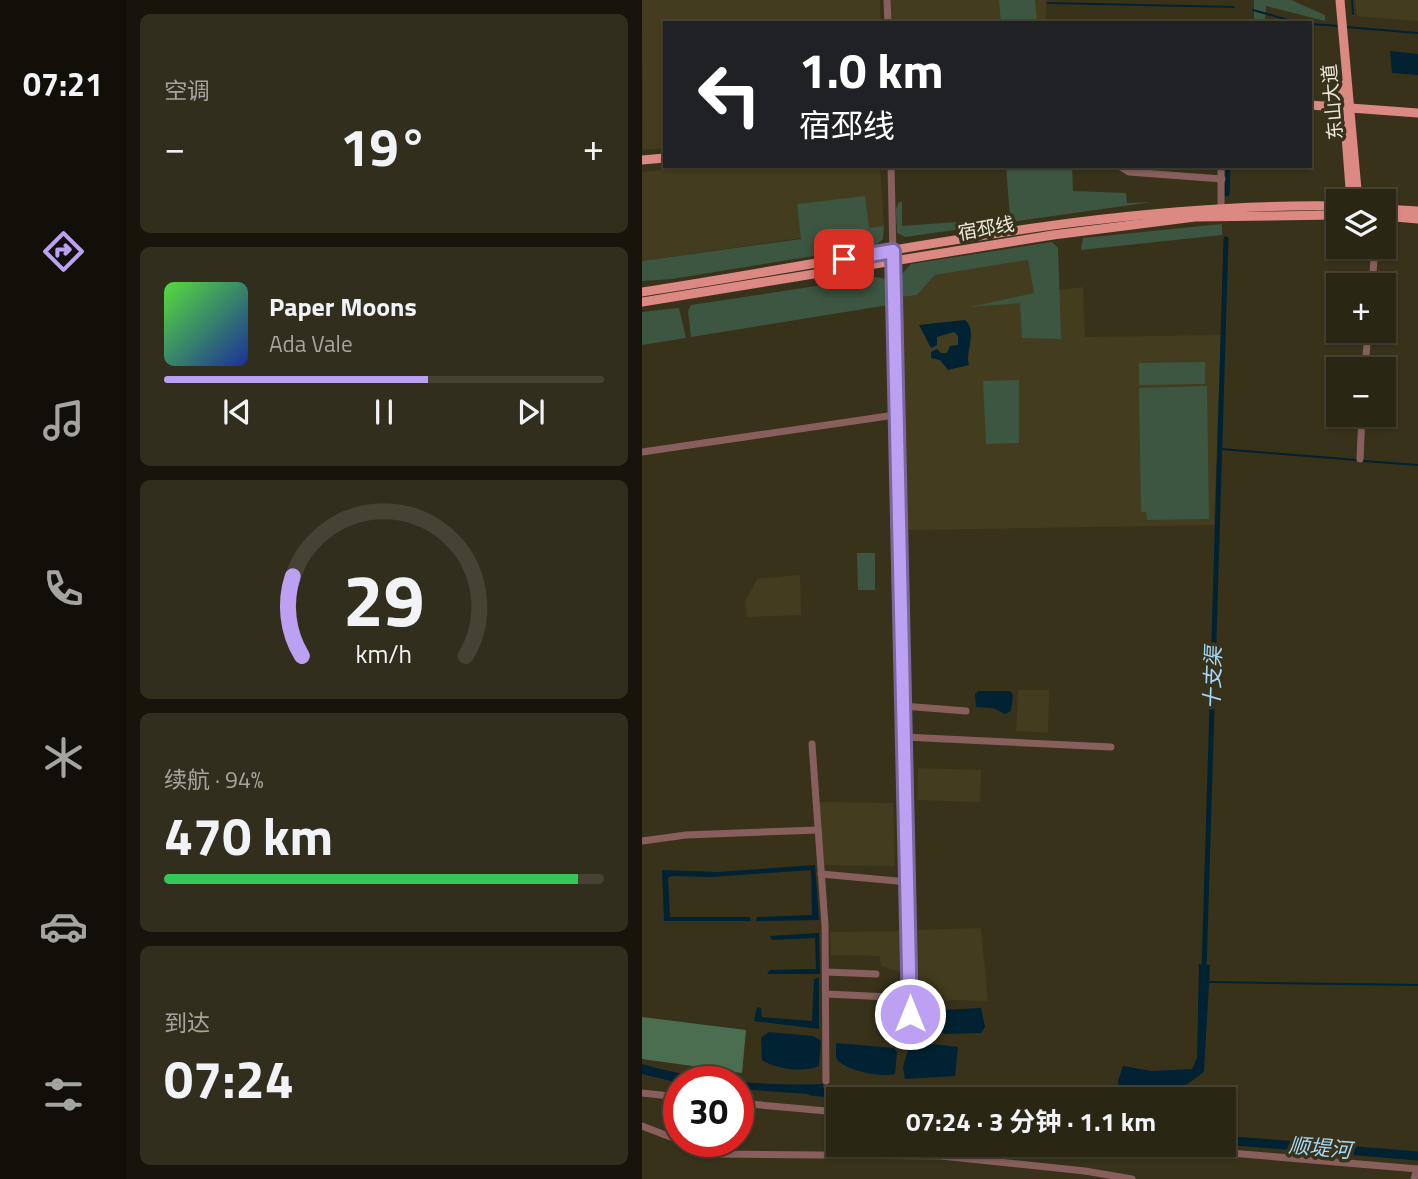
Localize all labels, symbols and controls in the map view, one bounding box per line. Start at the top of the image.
text: 1.0 km [799,32,944,107]
icon: left [684,49,775,140]
text: 07:21 [23,60,103,108]
street label: 东山大道 [1314,63,1349,141]
text: 空调 [164,73,210,108]
text: 宿邳线 [799,101,895,149]
text: 19° [340,107,428,186]
text: − [164,118,185,176]
text: + [583,118,604,176]
map controls [1326,189,1396,427]
button: layers [1326,189,1396,259]
street label: 宿邳线 [955,208,1017,247]
icon: directions [39,227,88,276]
pin [814,229,874,289]
icon: arrive [825,240,863,278]
button: + [1326,273,1396,343]
text: Paper Moons [269,287,417,326]
text: Ada Vale [269,326,353,361]
button: − [1326,357,1396,427]
icon: previous [218,393,256,431]
icon: pause [365,393,403,431]
icon: next [512,393,550,431]
icon: music [39,396,88,445]
text: 29 [343,544,425,654]
icon: phone [39,564,88,613]
text: km/h [356,634,412,672]
water label: 十支渠 [1195,643,1229,710]
icon: climate [39,733,88,782]
text: 续航 · 94% [164,762,264,797]
text: 470 km [164,796,333,875]
icon: car [39,902,88,951]
position arrow [873,977,947,1051]
text: 到达 [164,1005,210,1040]
text: 07:24 [164,1039,294,1118]
speed limit sign: 30 [663,1066,754,1157]
icon: filters [39,1070,88,1119]
text: 07:24 · 3 分钟 · 1.1 km [906,1102,1156,1141]
water label: 顺堤河 [1287,1128,1357,1166]

